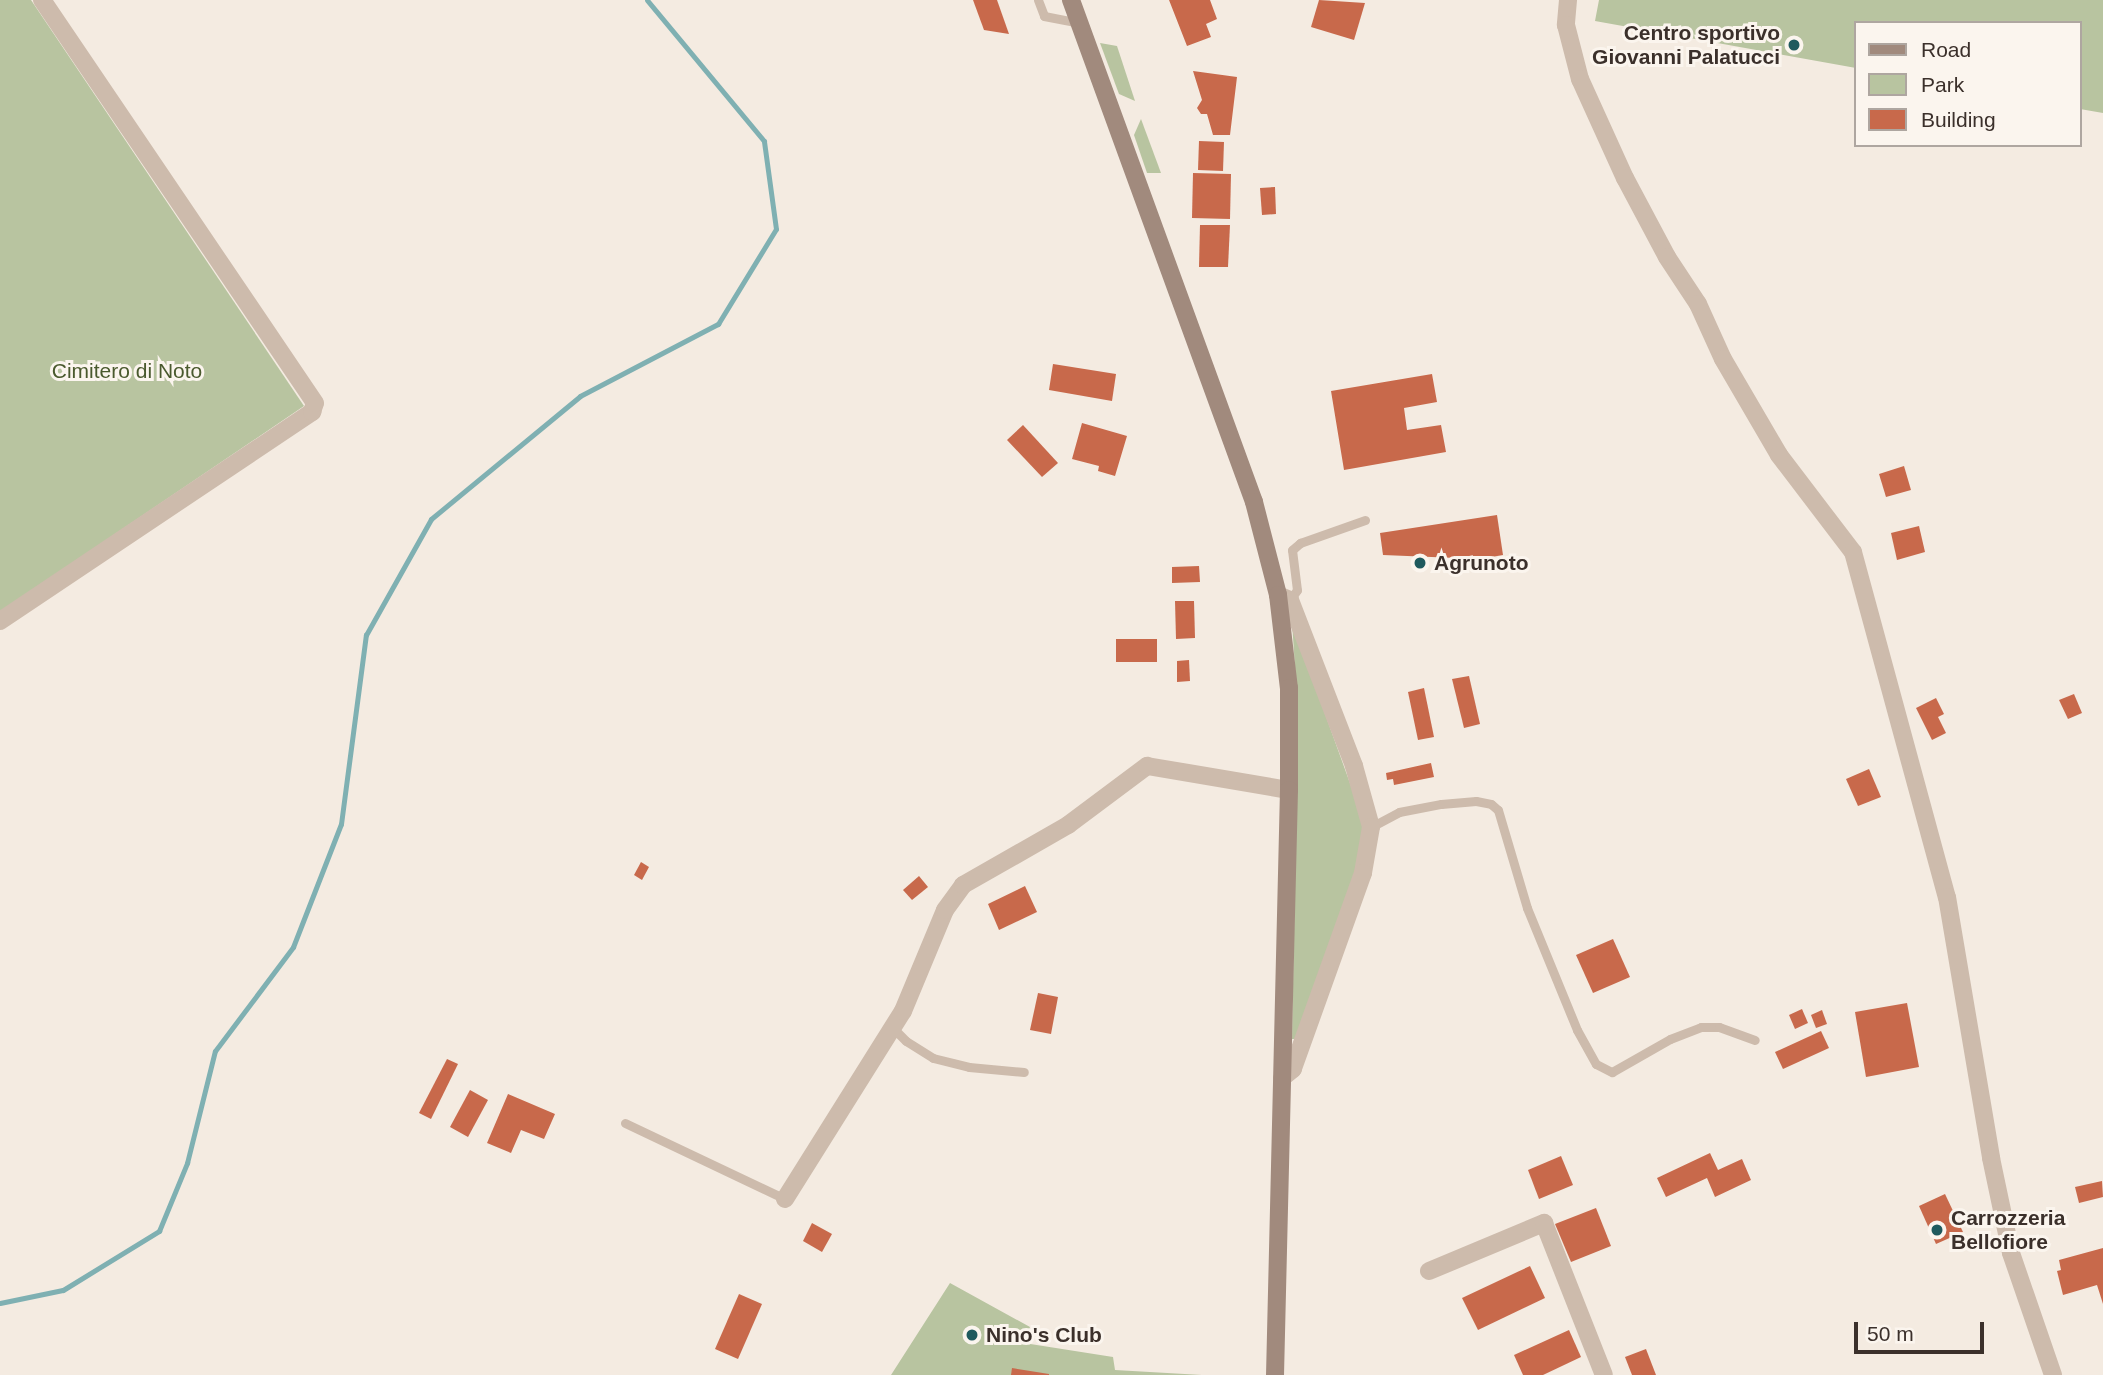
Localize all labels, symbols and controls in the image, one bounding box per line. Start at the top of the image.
place label: Centro sportivo Giovanni Palatucci [1592,20,1780,70]
legend [1854,21,2082,147]
marker: Centro sportivo Giovanni Palatucci [1786,37,1802,53]
text: Road [1921,38,1971,61]
text: Park [1921,73,1964,96]
text: Building [1921,108,1996,131]
park label: Cimitero di Noto [52,358,202,384]
place label: Agrunoto [1434,550,1528,576]
marker: Agrunoto [1412,555,1428,571]
place label: Carrozzeria Bellofiore [1951,1205,2065,1255]
marker: Carrozzeria Bellofiore [1929,1222,1945,1238]
scale bar [1858,1308,1988,1352]
place label: Nino's Club [986,1322,1102,1348]
text: 50 m [1867,1322,1914,1345]
marker: Nino's Club [964,1327,980,1343]

